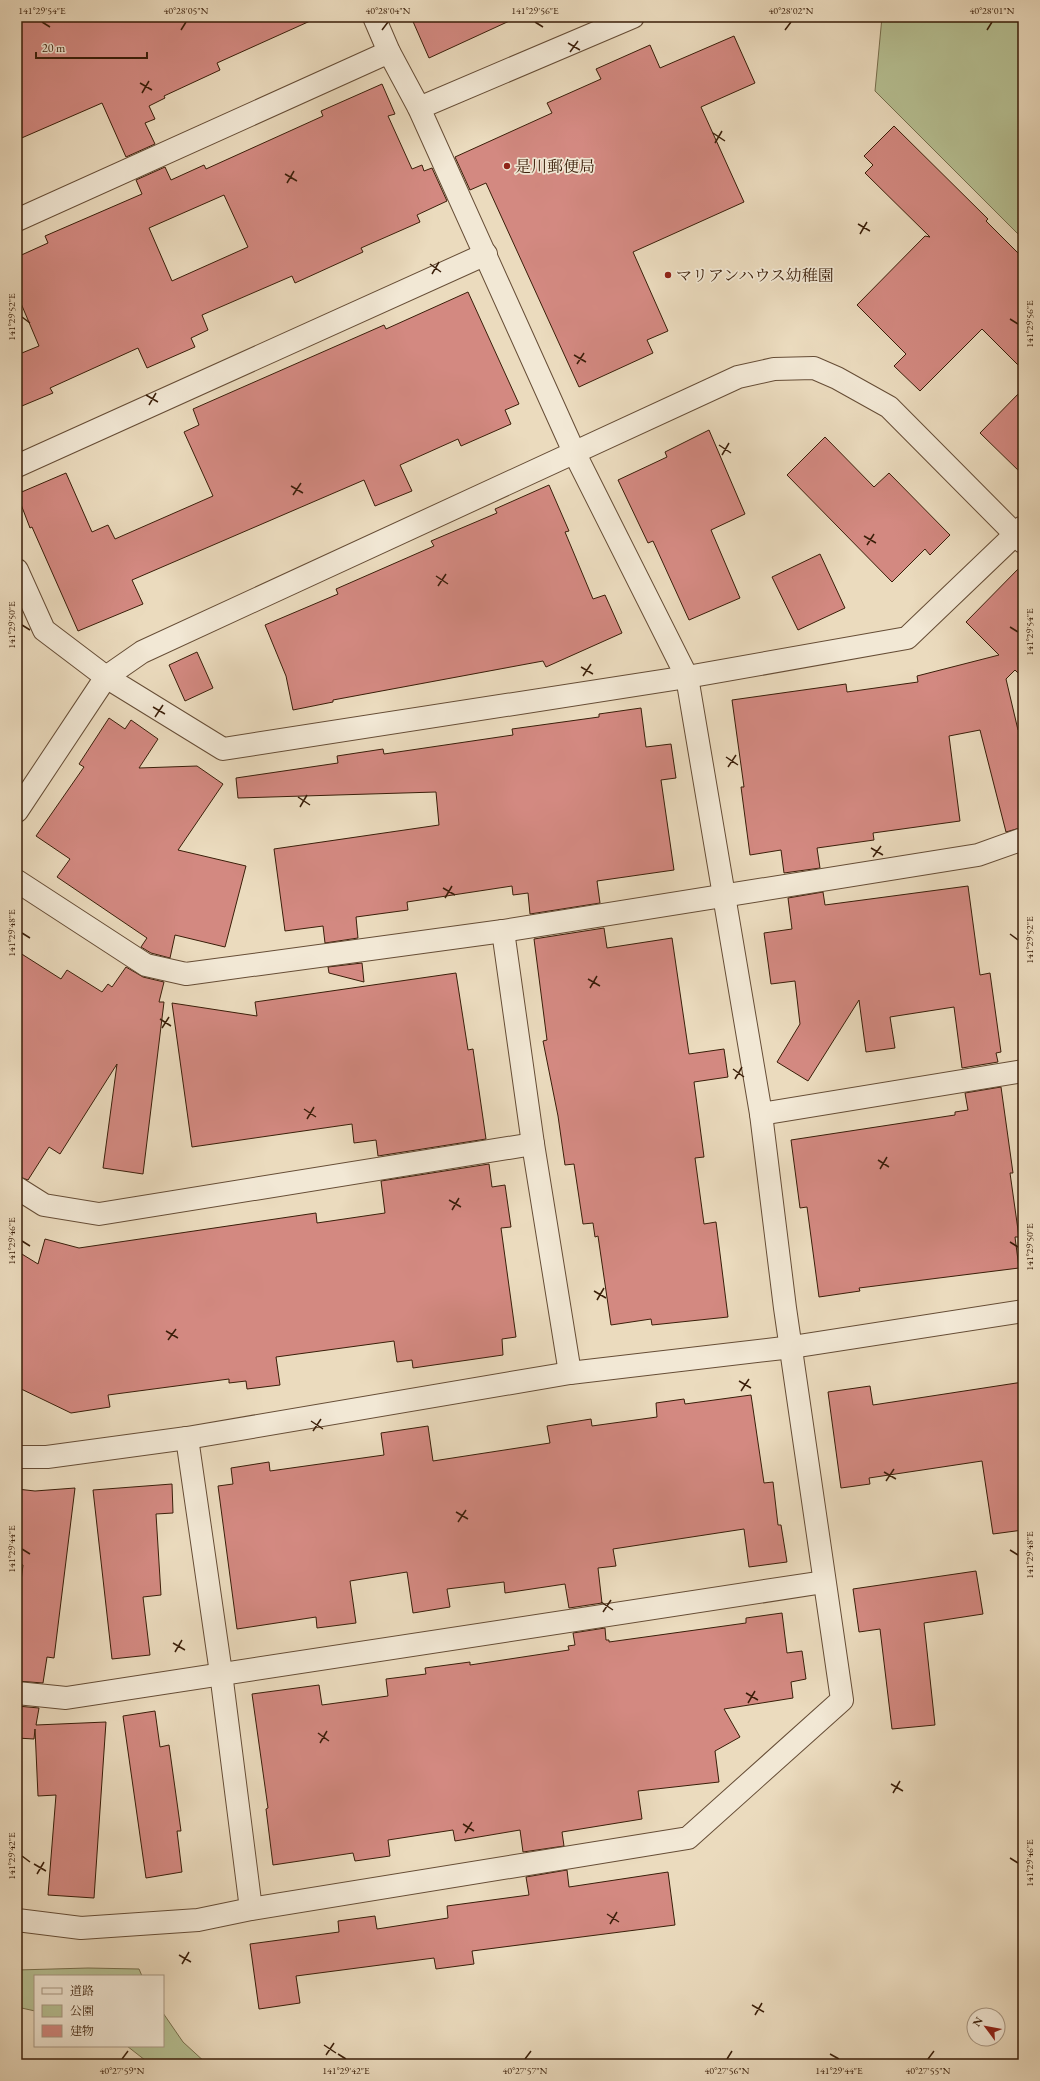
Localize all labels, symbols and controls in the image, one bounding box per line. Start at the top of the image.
text: 141°29'54"E [18,4,66,17]
text: 40°28'05"N [164,4,209,17]
text: 40°28'04"N [366,4,411,17]
text: 141°29'56"E [511,4,559,17]
text: 40°28'02"N [769,4,814,17]
text: 40°28'01"N [970,4,1015,17]
scale bar [36,34,147,60]
text: 20 m [42,40,66,56]
place label: 是川郵便局 [515,156,595,177]
marker: 是川郵便局 [502,161,512,171]
place label: マリアンハウス幼稚園 [676,265,834,286]
marker: マリアンハウス幼稚園 [663,270,673,280]
text: 141°29'52"E [5,293,18,341]
text: 141°29'56"E [1023,300,1036,348]
text: 141°29'50"E [5,601,18,649]
text: 141°29'54"E [1023,608,1036,656]
text: 141°29'48"E [5,909,18,957]
text: 141°29'52"E [1023,916,1036,964]
text: 141°29'46"E [5,1217,18,1265]
text: 141°29'50"E [1023,1223,1036,1271]
text: 141°29'44"E [5,1525,18,1573]
text: 141°29'48"E [1023,1531,1036,1579]
text: 141°29'42"E [5,1832,18,1880]
text: 141°29'46"E [1023,1839,1036,1887]
legend [34,1975,164,2047]
text: 道路 [70,1983,94,1999]
text: 公園 [70,2003,94,2019]
north arrow [966,2007,1006,2047]
text: N [969,2014,986,2029]
text: 建物 [70,2023,94,2039]
text: 40°27'59"N [100,2064,145,2077]
text: 141°29'42"E [322,2064,370,2077]
text: 40°27'57"N [503,2064,548,2077]
text: 40°27'56"N [705,2064,750,2077]
text: 141°29'44"E [815,2064,863,2077]
text: 40°27'55"N [906,2064,951,2077]

